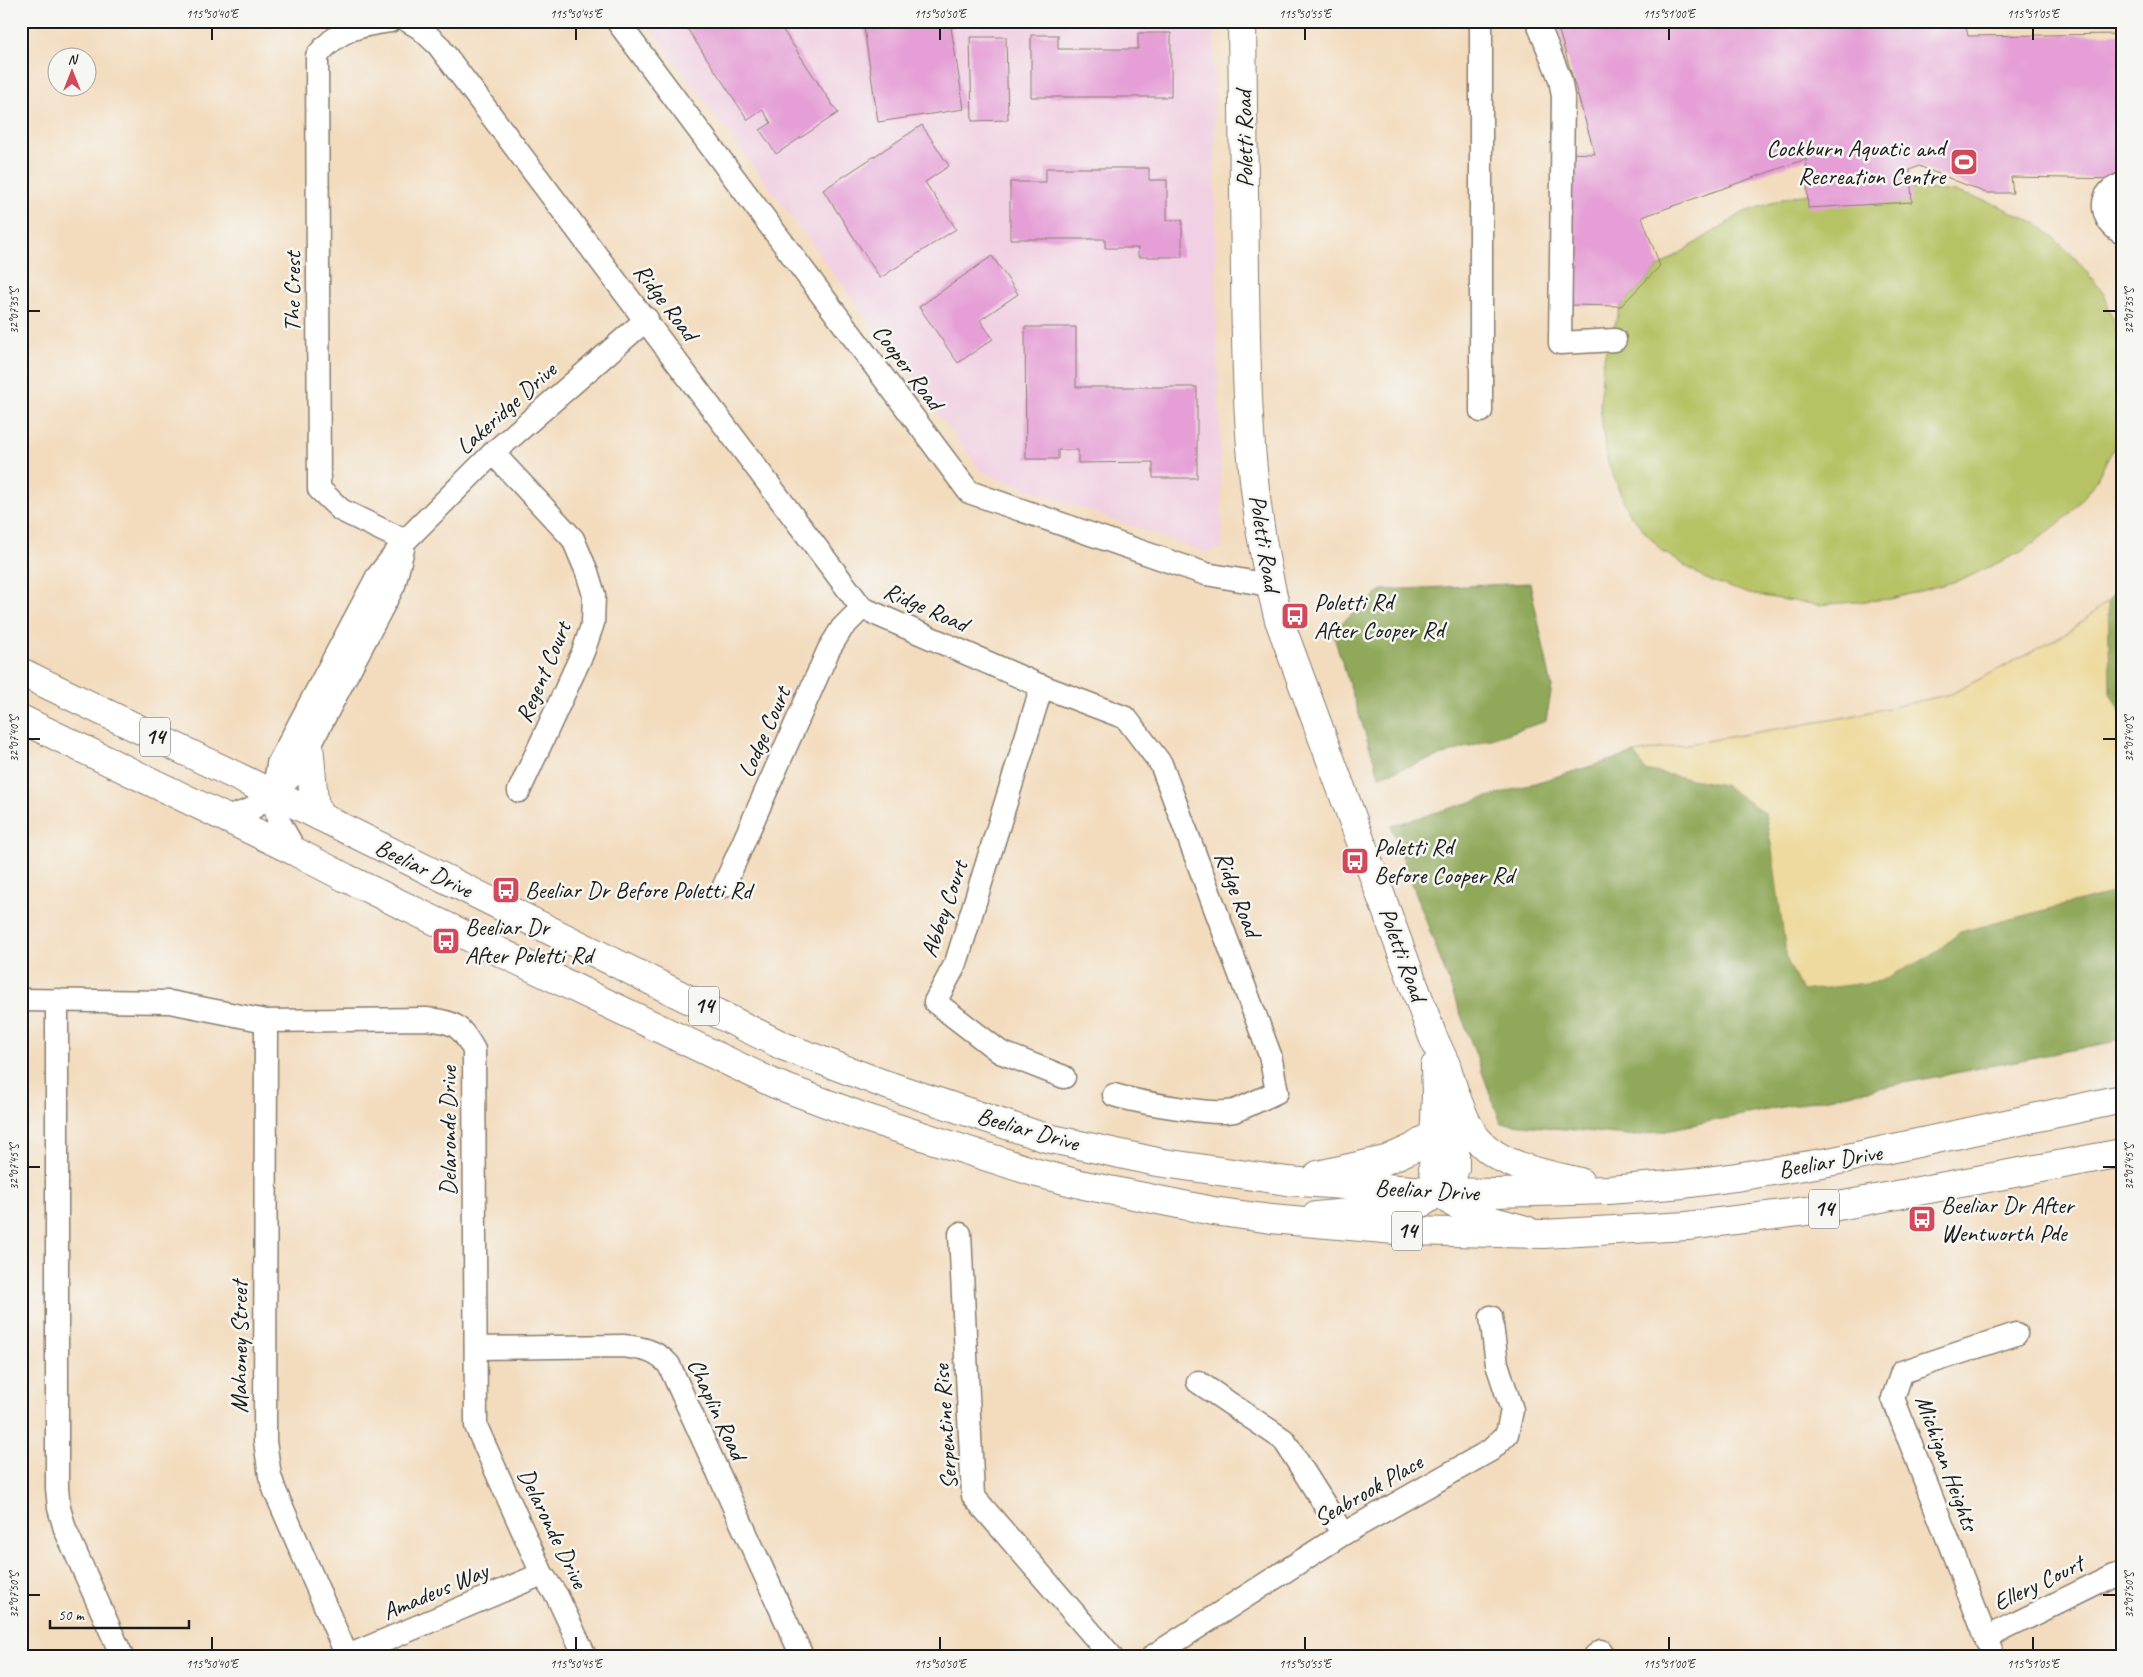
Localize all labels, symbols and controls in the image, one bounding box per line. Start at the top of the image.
text: 115°50'40"E [186,6,240,22]
text: 115°50'45"E [550,6,604,22]
text: 115°50'50"E [914,6,968,22]
text: 115°50'55"E [1279,6,1333,22]
text: 115°51'00"E [1643,6,1697,22]
text: 115°51'05"E [2007,6,2061,22]
north arrow [48,48,98,98]
text: N [68,51,79,68]
street label: Poletti Road [1228,87,1260,188]
place label: Cockburn Aquatic and Recreation Centre [1766,133,1949,191]
sports icon: Cockburn Aquatic and Recreation Centre [1949,147,1979,177]
street label: The Crest [277,250,307,332]
street label: Ridge Road [627,257,707,350]
text: 32°07'35"S [6,286,22,334]
text: 32°07'35"S [2121,286,2137,334]
street label: Cooper Road [866,318,952,419]
street label: Lakeridge Drive [450,354,564,461]
street label: Poletti Road [1243,493,1288,597]
street label: Ridge Road [879,575,976,640]
place label: Poletti Rd After Cooper Rd [1314,587,1448,645]
bus stop icon: Poletti Rd After Cooper Rd [1280,601,1310,631]
street label: Regent Court [508,615,578,727]
street label: Lodge Court [731,680,798,782]
text: 32°07'40"S [6,714,22,762]
text: 32°07'40"S [2121,714,2137,762]
road number: 14 [140,718,170,756]
street label: Beeliar Drive [371,832,479,905]
place label: Poletti Rd Before Cooper Rd [1374,832,1517,890]
bus stop icon: Poletti Rd Before Cooper Rd [1340,846,1370,876]
street label: Ridge Road [1208,847,1269,944]
street label: Abbey Court [914,855,975,961]
bus stop icon: Beeliar Dr Before Poletti Rd [491,875,521,905]
place label: Beeliar Dr Before Poletti Rd [525,875,755,905]
street label: Poletti Road [1372,903,1435,1008]
place label: Beeliar Dr After Poletti Rd [465,912,596,970]
bus stop icon: Beeliar Dr After Poletti Rd [431,926,461,956]
road number: 14 [689,986,719,1026]
street label: Delaronde Drive [433,1064,463,1196]
street label: Beeliar Drive [974,1100,1084,1158]
street label: Beeliar Drive [1776,1137,1886,1185]
text: 32°07'45"S [6,1142,22,1190]
text: 32°07'45"S [2121,1142,2137,1190]
street label: Beeliar Drive [1374,1172,1482,1208]
road number: 14 [1809,1190,1839,1228]
place label: Beeliar Dr After Wentworth Pde [1941,1190,2076,1248]
bus stop icon: Beeliar Dr After Wentworth Pde [1907,1204,1937,1234]
road number: 14 [1392,1212,1422,1250]
street label: Mahoney Street [224,1278,254,1413]
street label: Chaplin Road [681,1354,755,1468]
street label: Serpentine Rise [926,1361,964,1491]
street label: Michigan Heights [1909,1391,1986,1537]
street label: Seabrook Place [1308,1446,1430,1533]
street label: Delaronde Drive [511,1463,596,1595]
street label: Ellery Court [1988,1547,2091,1618]
street label: Amadeus Way [378,1555,494,1627]
text: 32°07'50"S [6,1570,22,1618]
text: 32°07'50"S [2121,1570,2137,1618]
scale bar [50,1597,189,1629]
text: 50 m [58,1606,85,1625]
text: 115°50'40"E [186,1656,240,1672]
text: 115°50'45"E [550,1656,604,1672]
text: 115°50'50"E [914,1656,968,1672]
text: 115°50'55"E [1279,1656,1333,1672]
text: 115°51'00"E [1643,1656,1697,1672]
text: 115°51'05"E [2007,1656,2061,1672]

